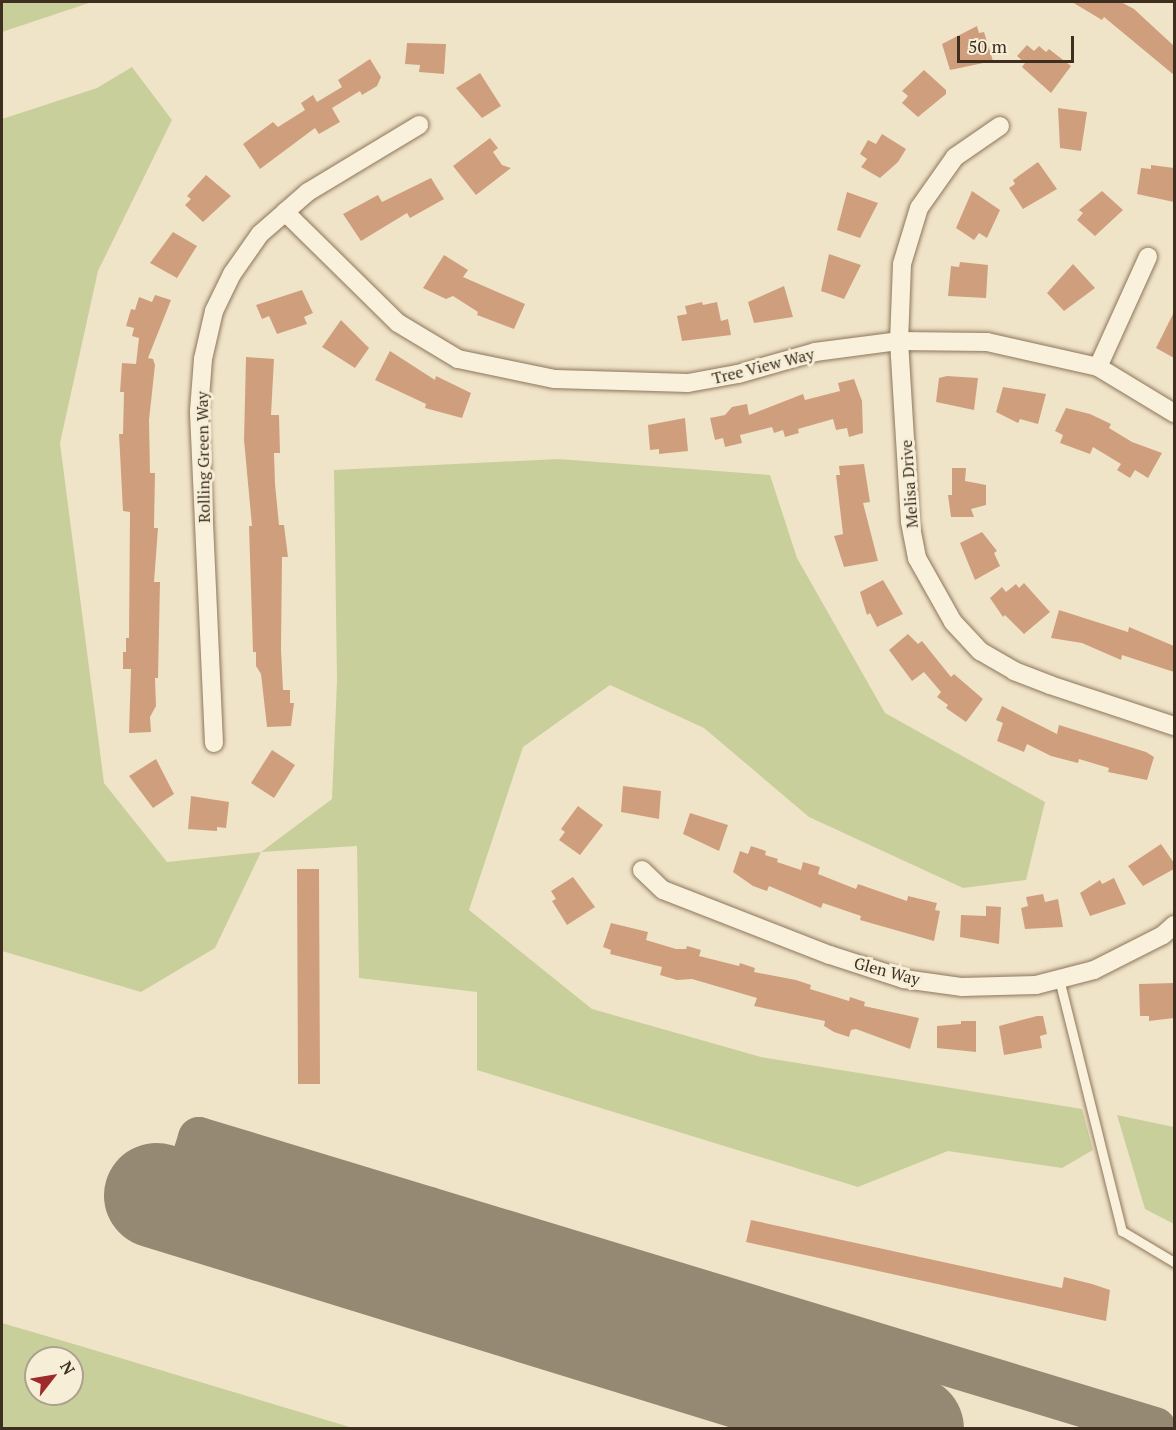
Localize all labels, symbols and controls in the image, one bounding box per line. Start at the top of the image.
scale bar [960,24,1077,62]
text: 50 m [968,34,1007,58]
street label: Tree View Way [710,344,816,388]
street label: Rolling Green Way [192,391,214,523]
street label: Melisa Drive [896,439,922,529]
street label: Glen Way [852,953,922,989]
north arrow [24,1346,84,1406]
text: N [55,1357,80,1379]

